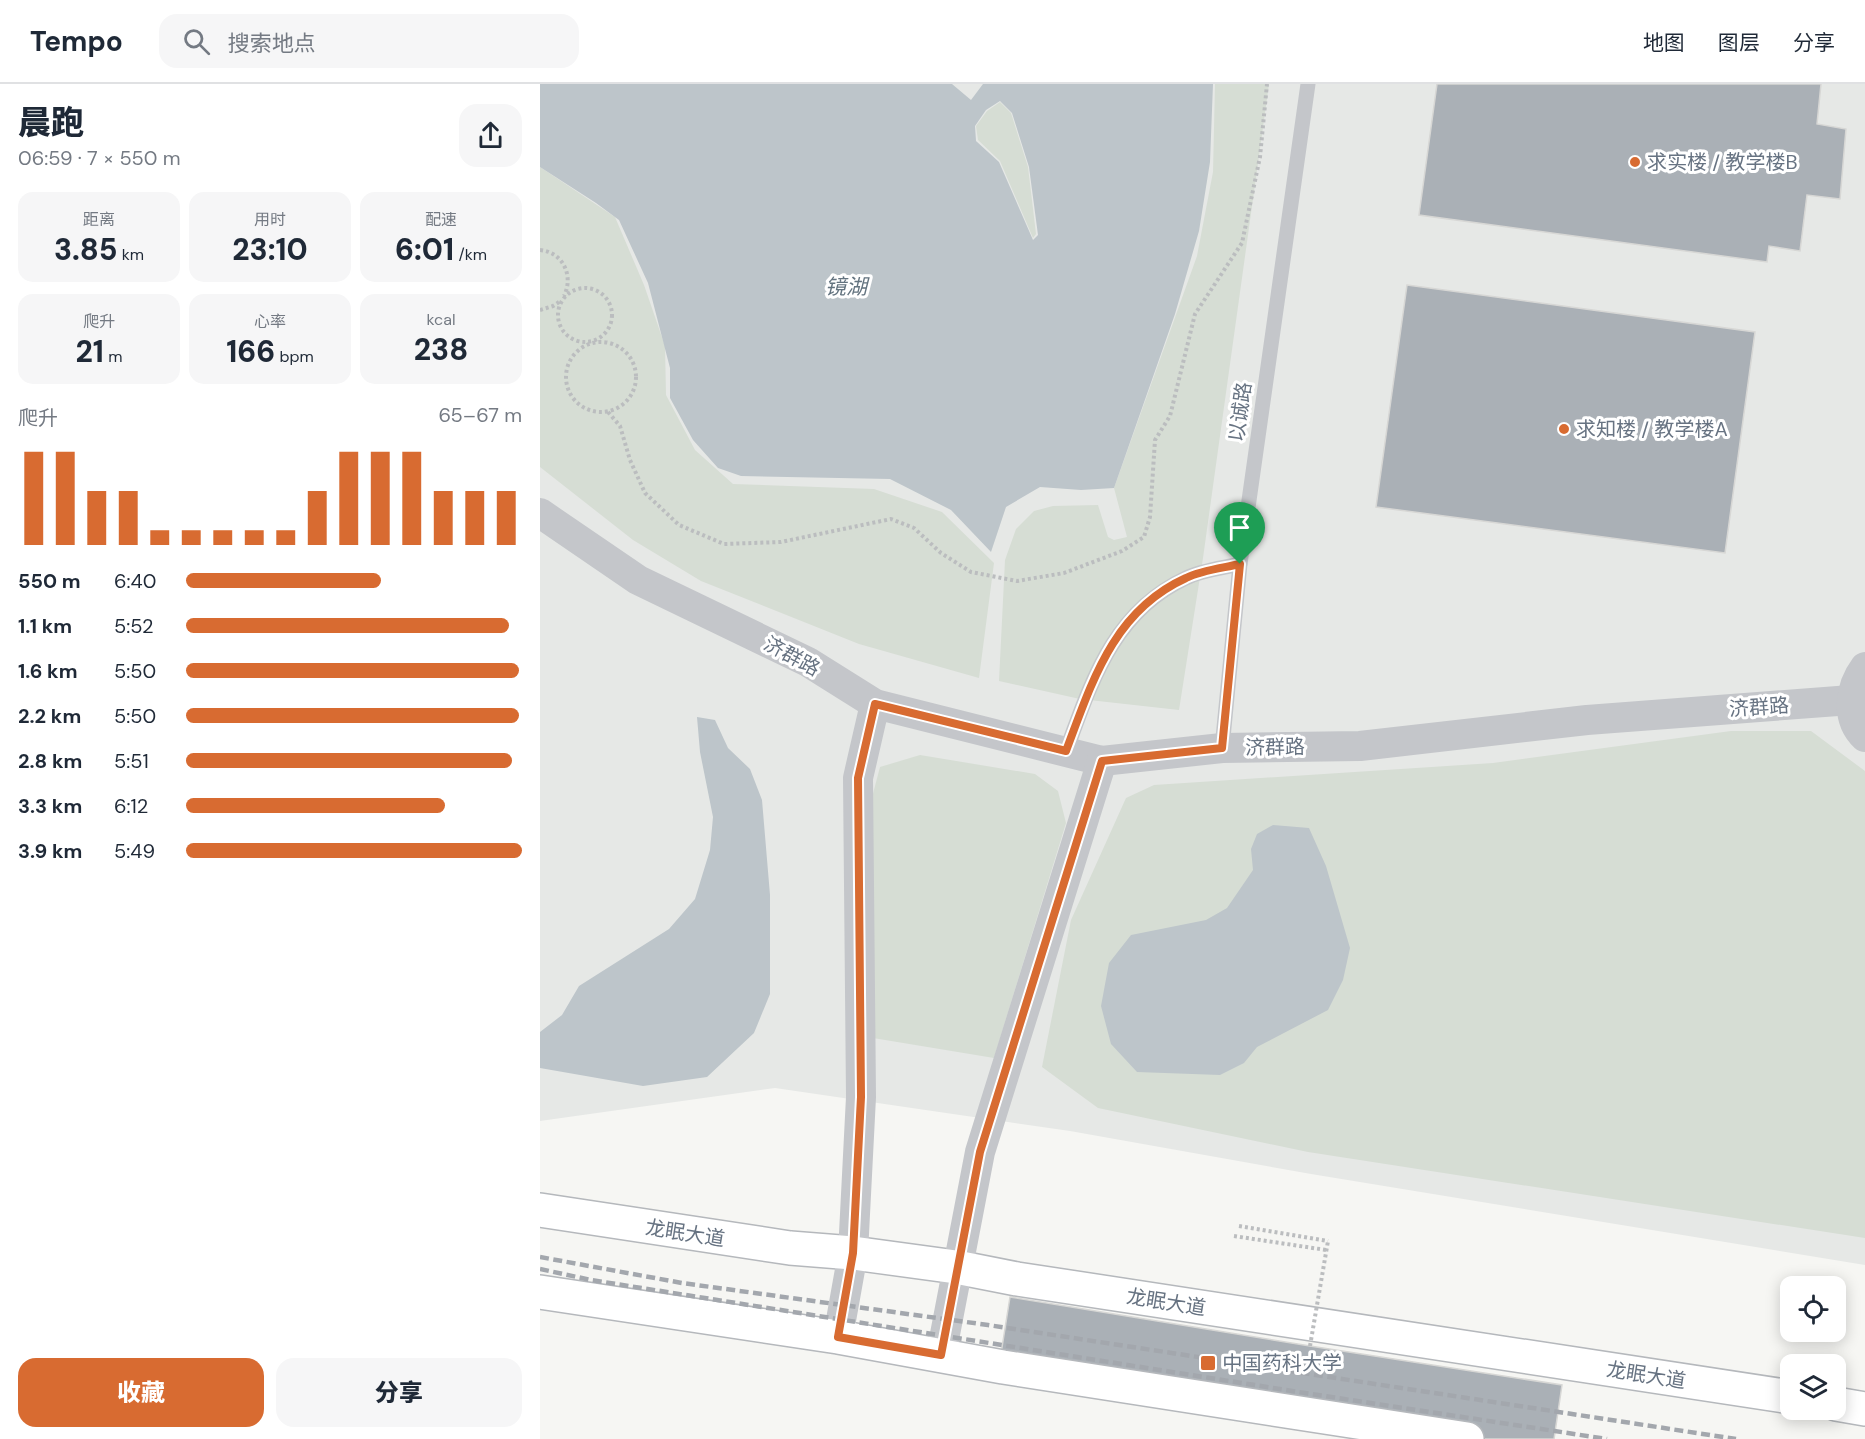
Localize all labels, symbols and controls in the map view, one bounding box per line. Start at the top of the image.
search box [159,14,579,68]
text: Tempo [30,23,123,60]
icon: search [180,25,213,58]
text: 搜索地点 [228,29,316,58]
text: 地图 [1643,29,1685,57]
text: 图层 [1718,29,1760,57]
text: 分享 [1793,29,1835,57]
text: 晨跑 [18,101,84,144]
button: share [459,104,522,167]
text: 06:59 · 7 × 550 m [18,145,181,171]
place label: 求实楼 / 教学楼B [1647,149,1798,175]
marker: 求实楼 / 教学楼B [1628,155,1642,169]
text: 距离 [83,209,115,230]
text: 用时 [254,209,286,230]
text: 配速 [425,209,457,230]
text: 3.85 [54,230,118,269]
text: 23:10 [232,230,308,269]
text: 6:01 [395,230,454,269]
text: km [118,244,144,265]
text: /km [454,244,487,265]
water label: 镜湖 [825,273,870,301]
text: kcal [427,309,455,330]
text: 爬升 [83,311,115,332]
text: 心率 [254,311,286,332]
text: 238 [414,330,468,369]
text: 21 [76,332,104,371]
text: 166 [226,332,275,371]
text: m [104,346,122,367]
text: bpm [275,346,314,367]
street label: 以诚路 [1223,380,1257,444]
text: 65–67 m [438,402,522,428]
text: 爬升 [18,405,58,431]
place label: 求知楼 / 教学楼A [1576,416,1728,442]
marker: 求知楼 / 教学楼A [1557,422,1571,436]
pin [1214,502,1265,564]
icon: arrive [1223,511,1256,544]
text: 550 m [18,568,80,594]
text: 6:40 [114,568,156,594]
text: 1.1 km [18,613,72,639]
text: 5:52 [114,613,154,639]
street label: 济群路 [759,630,825,682]
text: 1.6 km [18,658,77,684]
text: 5:50 [114,658,156,684]
street label: 济群路 [1728,692,1790,722]
text: 2.2 km [18,703,81,729]
text: 5:50 [114,703,156,729]
street label: 济群路 [1245,733,1305,761]
text: 2.8 km [18,748,82,774]
text: 5:51 [114,748,149,774]
text: 3.3 km [18,793,82,819]
text: 6:12 [114,793,148,819]
text: 3.9 km [18,838,82,864]
text: 5:49 [114,838,155,864]
street label: 龙眠大道 [643,1214,727,1252]
map controls [1780,1276,1846,1420]
button: locate [1780,1276,1846,1342]
street label: 龙眠大道 [1124,1283,1208,1321]
place label: 中国药科大学 [1222,1350,1342,1376]
marker: 中国药科大学 [1199,1354,1217,1372]
button: layers [1780,1354,1846,1420]
street label: 龙眠大道 [1604,1356,1688,1394]
button: 收藏 [18,1358,264,1427]
button: 分享 [276,1358,522,1427]

